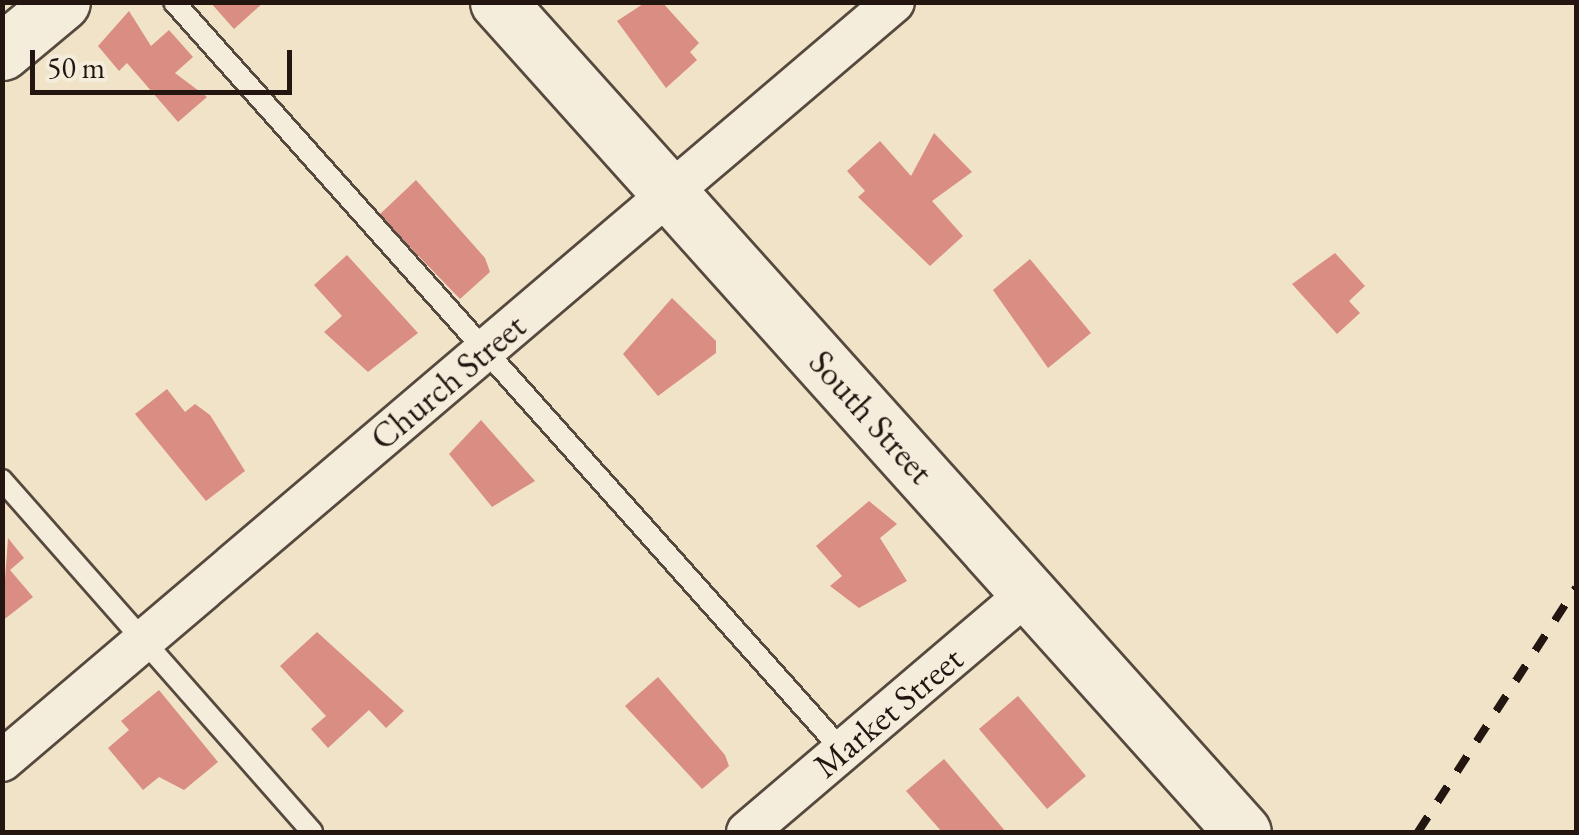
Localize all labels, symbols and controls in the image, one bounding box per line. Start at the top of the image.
scale bar [35,30,298,92]
text: 50 m [47,48,105,87]
street label: Church Street [362,305,534,459]
street label: South Street [800,342,942,492]
street label: Market Street [805,638,971,786]

